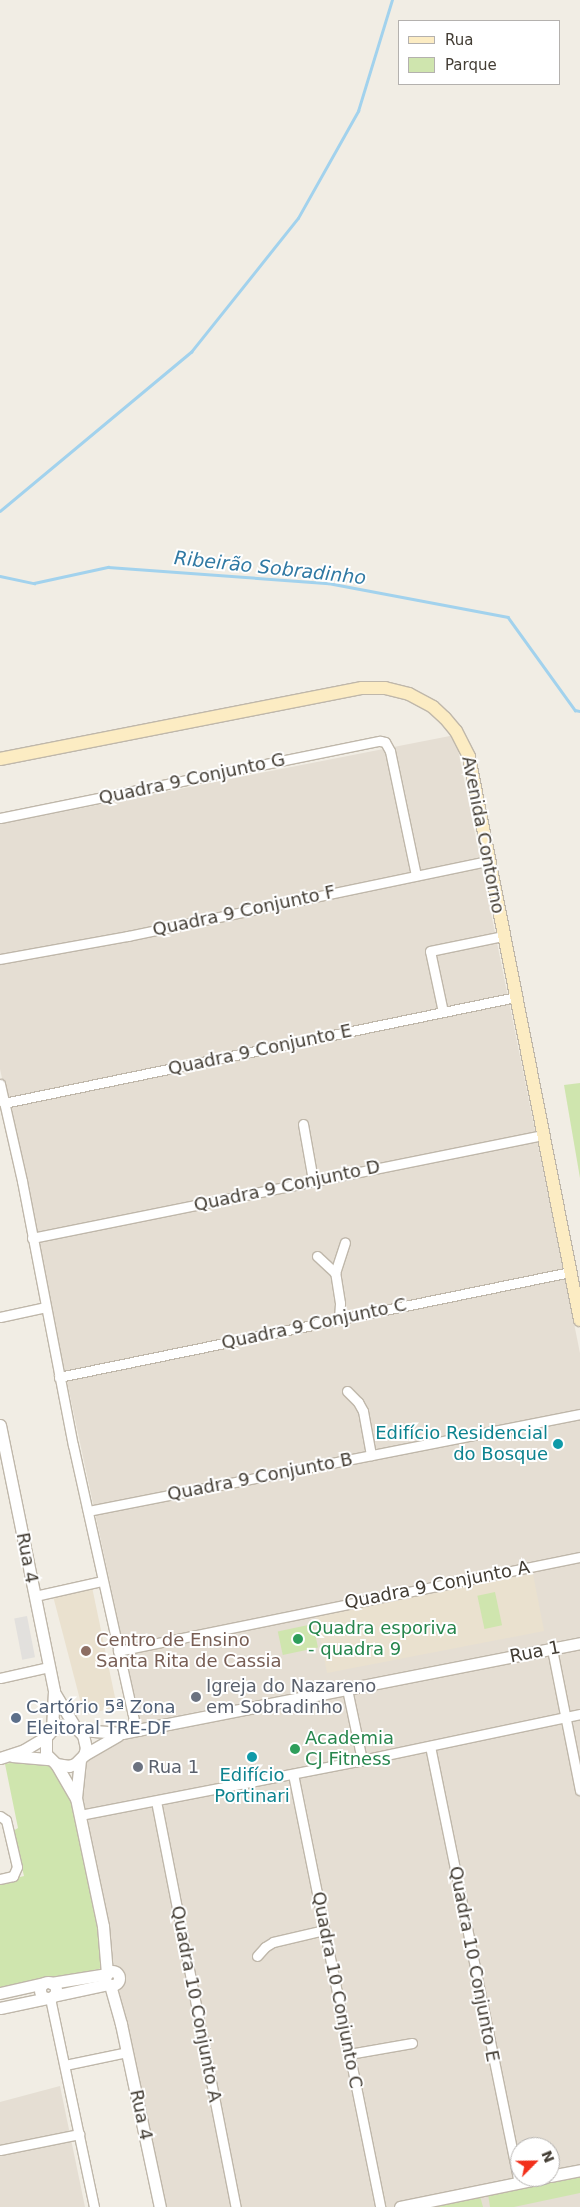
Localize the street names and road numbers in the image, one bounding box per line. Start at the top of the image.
street label: Quadra 9 Conjunto G [97,749,287,809]
street label: Avenida Contorno [457,754,509,916]
street label: Quadra 9 Conjunto F [151,881,337,941]
street label: Quadra 9 Conjunto E [166,1020,354,1080]
street label: Quadra 9 Conjunto D [192,1156,382,1216]
street label: Quadra 9 Conjunto C [220,1294,408,1354]
street label: Quadra 9 Conjunto B [166,1448,354,1506]
street label: Rua 4 [12,1531,42,1585]
street label: Quadra 9 Conjunto A [343,1556,531,1614]
street label: Rua 1 [508,1637,562,1667]
street label: Quadra 10 Conjunto E [444,1864,504,2064]
street label: Quadra 10 Conjunto C [307,1890,367,2090]
street label: Quadra 10 Conjunto A [166,1904,226,2104]
street label: Rua 4 [125,2088,157,2142]

